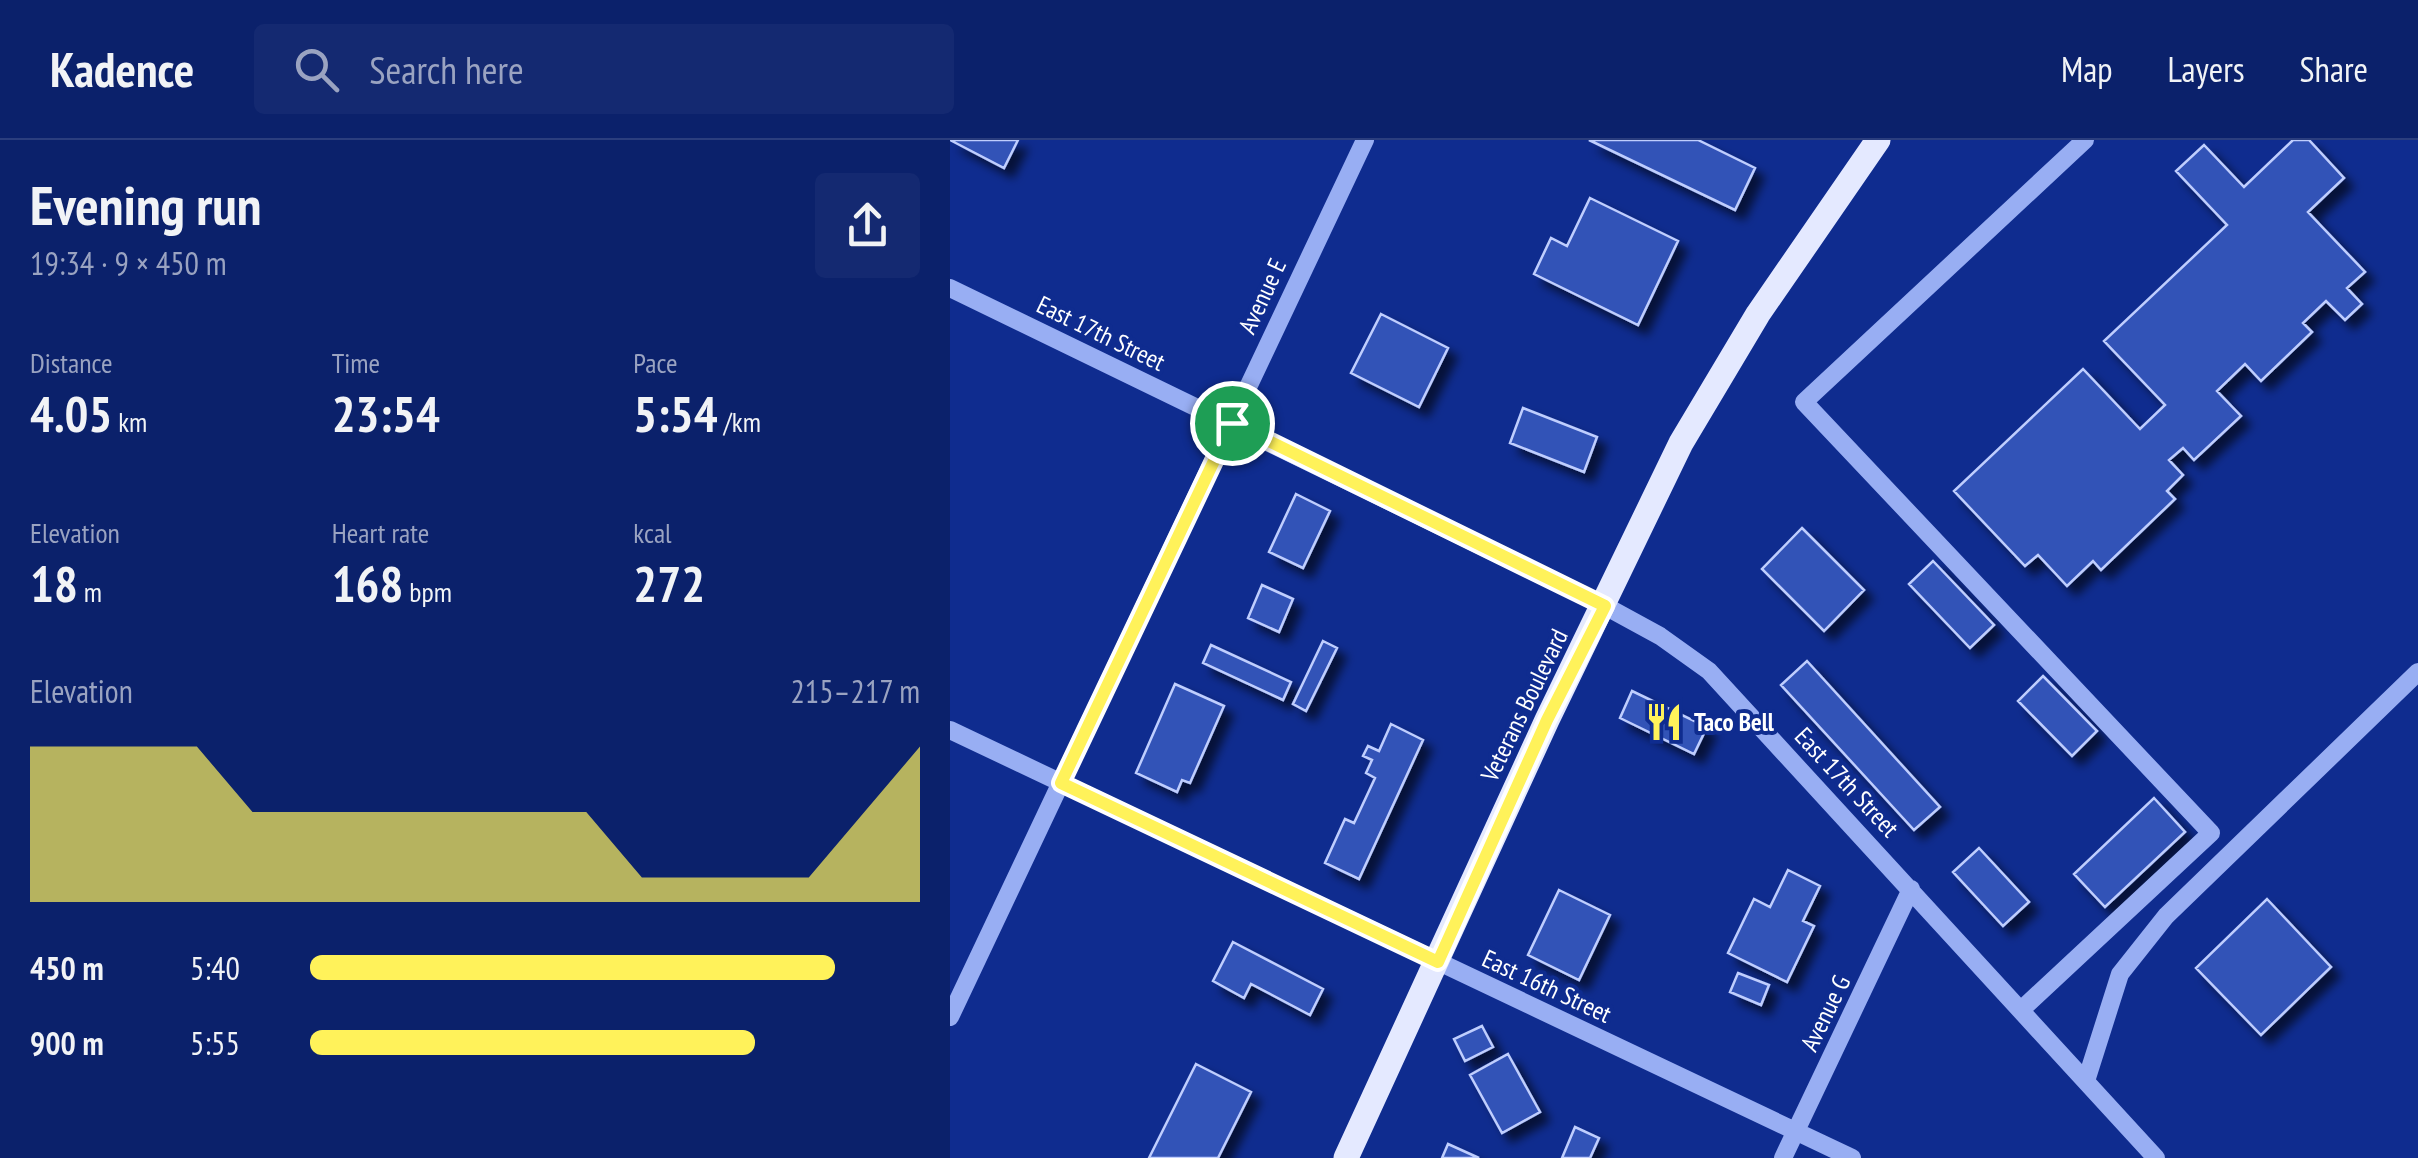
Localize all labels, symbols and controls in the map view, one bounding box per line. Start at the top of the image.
search box [254,24,954,114]
text: Kadence [50,38,194,100]
icon: search [289,42,344,97]
text: Search here [369,45,524,94]
text: Map [2061,46,2112,92]
text: Layers [2167,46,2245,92]
text: Share [2300,46,2368,92]
text: Evening run [30,169,262,240]
button: share [815,173,920,278]
text: 19:34 · 9 × 450 m [30,242,227,284]
street label: Avenue E [1231,253,1293,339]
street label: East 17th Street [1032,288,1170,378]
text: Distance [30,344,113,381]
text: Time [332,344,380,381]
text: Pace [633,344,677,381]
text: 4.05 [30,381,112,446]
text: 23:54 [332,381,440,446]
text: 5:54 [633,381,718,446]
pin [1190,381,1275,466]
icon: arrive [1205,396,1260,451]
text: km [112,403,147,440]
text: /km [718,403,761,440]
text: Elevation [30,514,120,551]
text: Heart rate [332,514,429,551]
text: kcal [633,514,672,551]
text: 18 [30,551,78,616]
text: 168 [332,551,403,616]
text: 272 [633,551,705,616]
text: m [78,573,102,610]
text: bpm [403,573,452,610]
street label: Veterans Boulevard [1473,623,1575,787]
text: Elevation [30,670,133,712]
text: 215–217 m [790,670,920,712]
restaurant icon: Taco Bell [1643,701,1685,743]
place label: Taco Bell [1694,706,1775,738]
street label: East 17th Street [1788,720,1906,844]
street label: East 16th Street [1477,942,1617,1030]
text: 450 m [30,947,104,989]
text: 5:40 [190,947,240,989]
street label: Avenue G [1793,970,1857,1056]
text: 900 m [30,1022,104,1064]
text: 5:55 [190,1022,240,1064]

